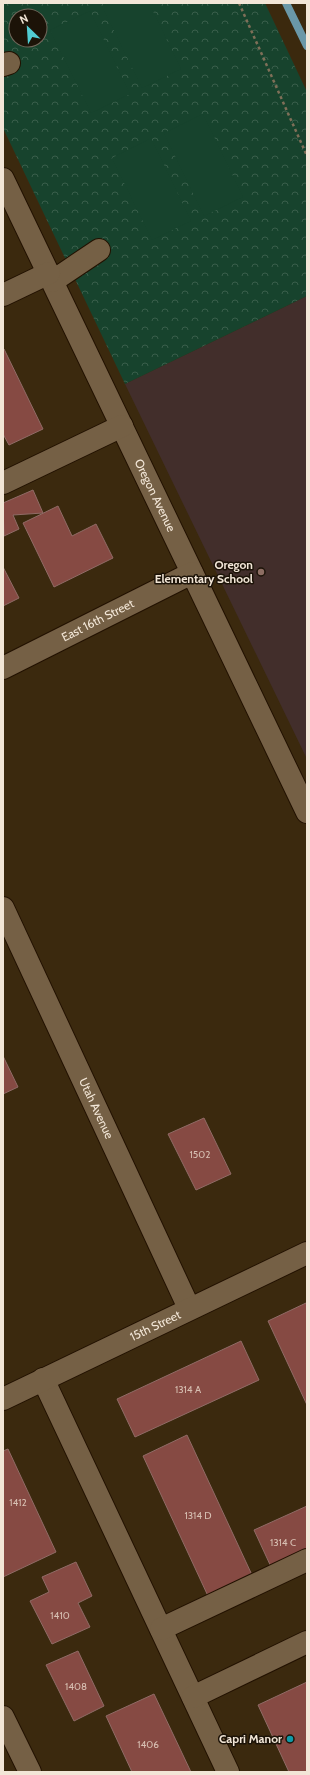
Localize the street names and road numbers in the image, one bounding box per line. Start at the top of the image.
street label: Oregon Avenue [132,456,179,534]
street label: East 16th Street [59,596,136,644]
street label: Utah Avenue [76,1075,117,1141]
street label: 15th Street [127,1307,183,1344]

